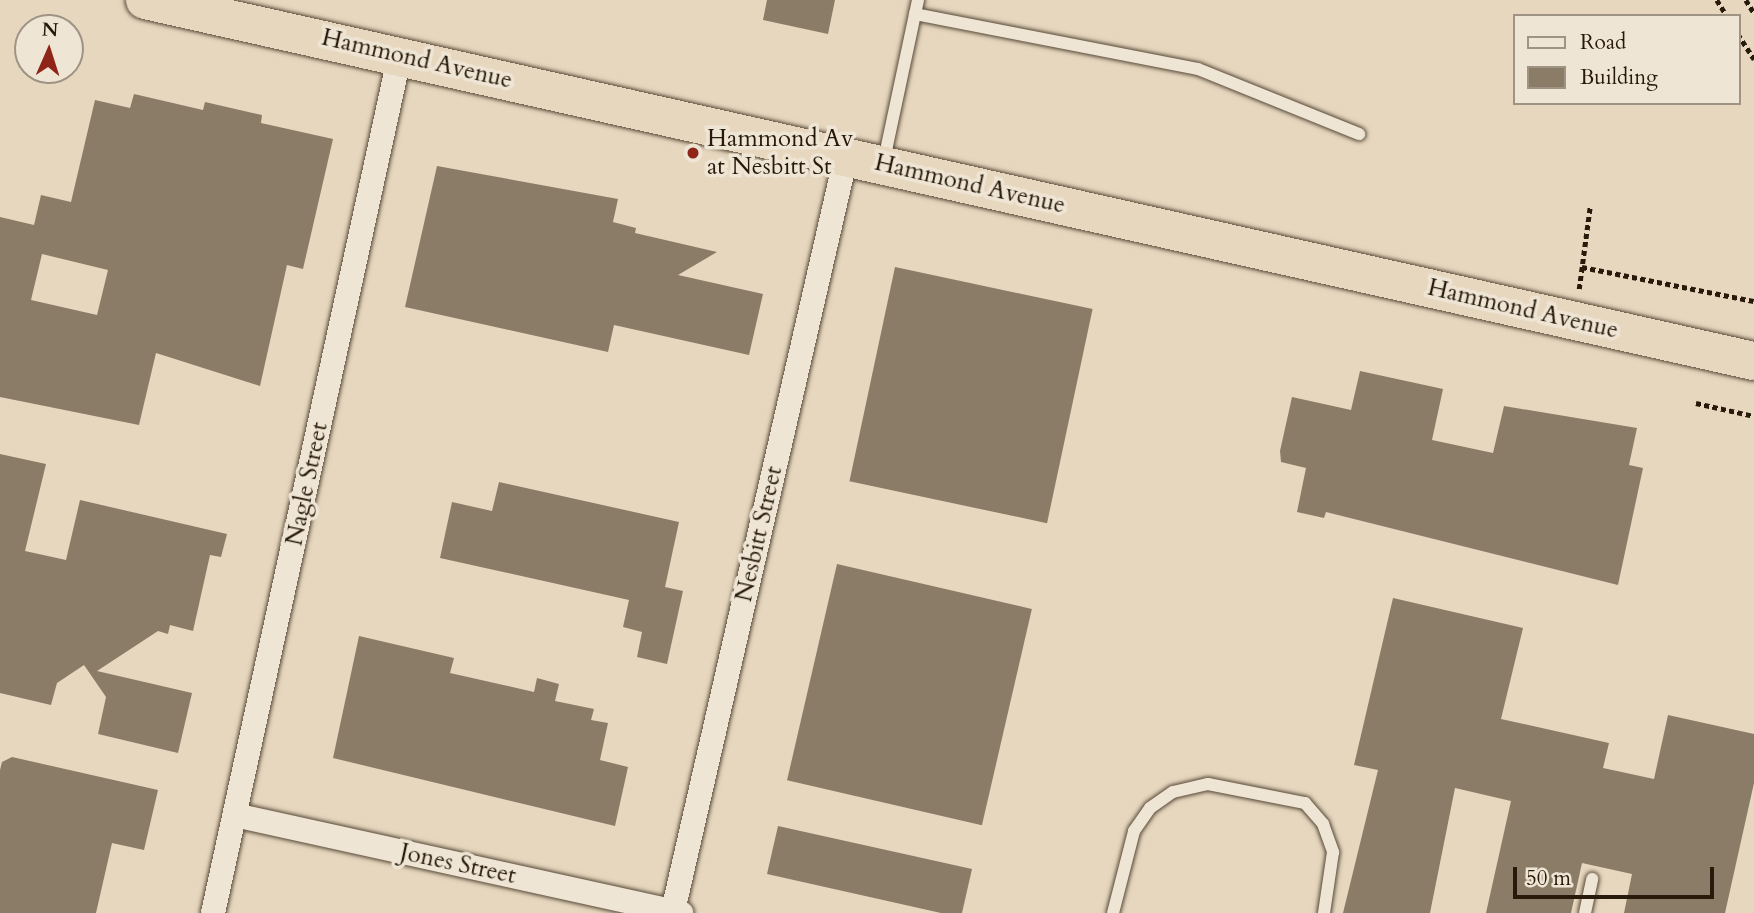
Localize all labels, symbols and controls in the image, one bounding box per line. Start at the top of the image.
north arrow [14,14,84,84]
legend [1512,14,1740,105]
text: N [41,17,59,43]
street label: Hammond Avenue [319,23,515,95]
text: Road [1580,28,1626,57]
text: Building [1580,63,1658,92]
place label: Hammond Av at Nesbitt St [707,125,853,181]
marker: Hammond Av at Nesbitt St [685,145,701,161]
street label: Hammond Avenue [872,148,1068,220]
street label: Hammond Avenue [1425,273,1621,345]
street label: Nagle Street [280,420,334,548]
street label: Nesbitt Street [729,463,789,605]
street label: Jones Street [397,838,519,890]
scale bar [1516,853,1717,897]
text: 50 m [1526,864,1571,893]

